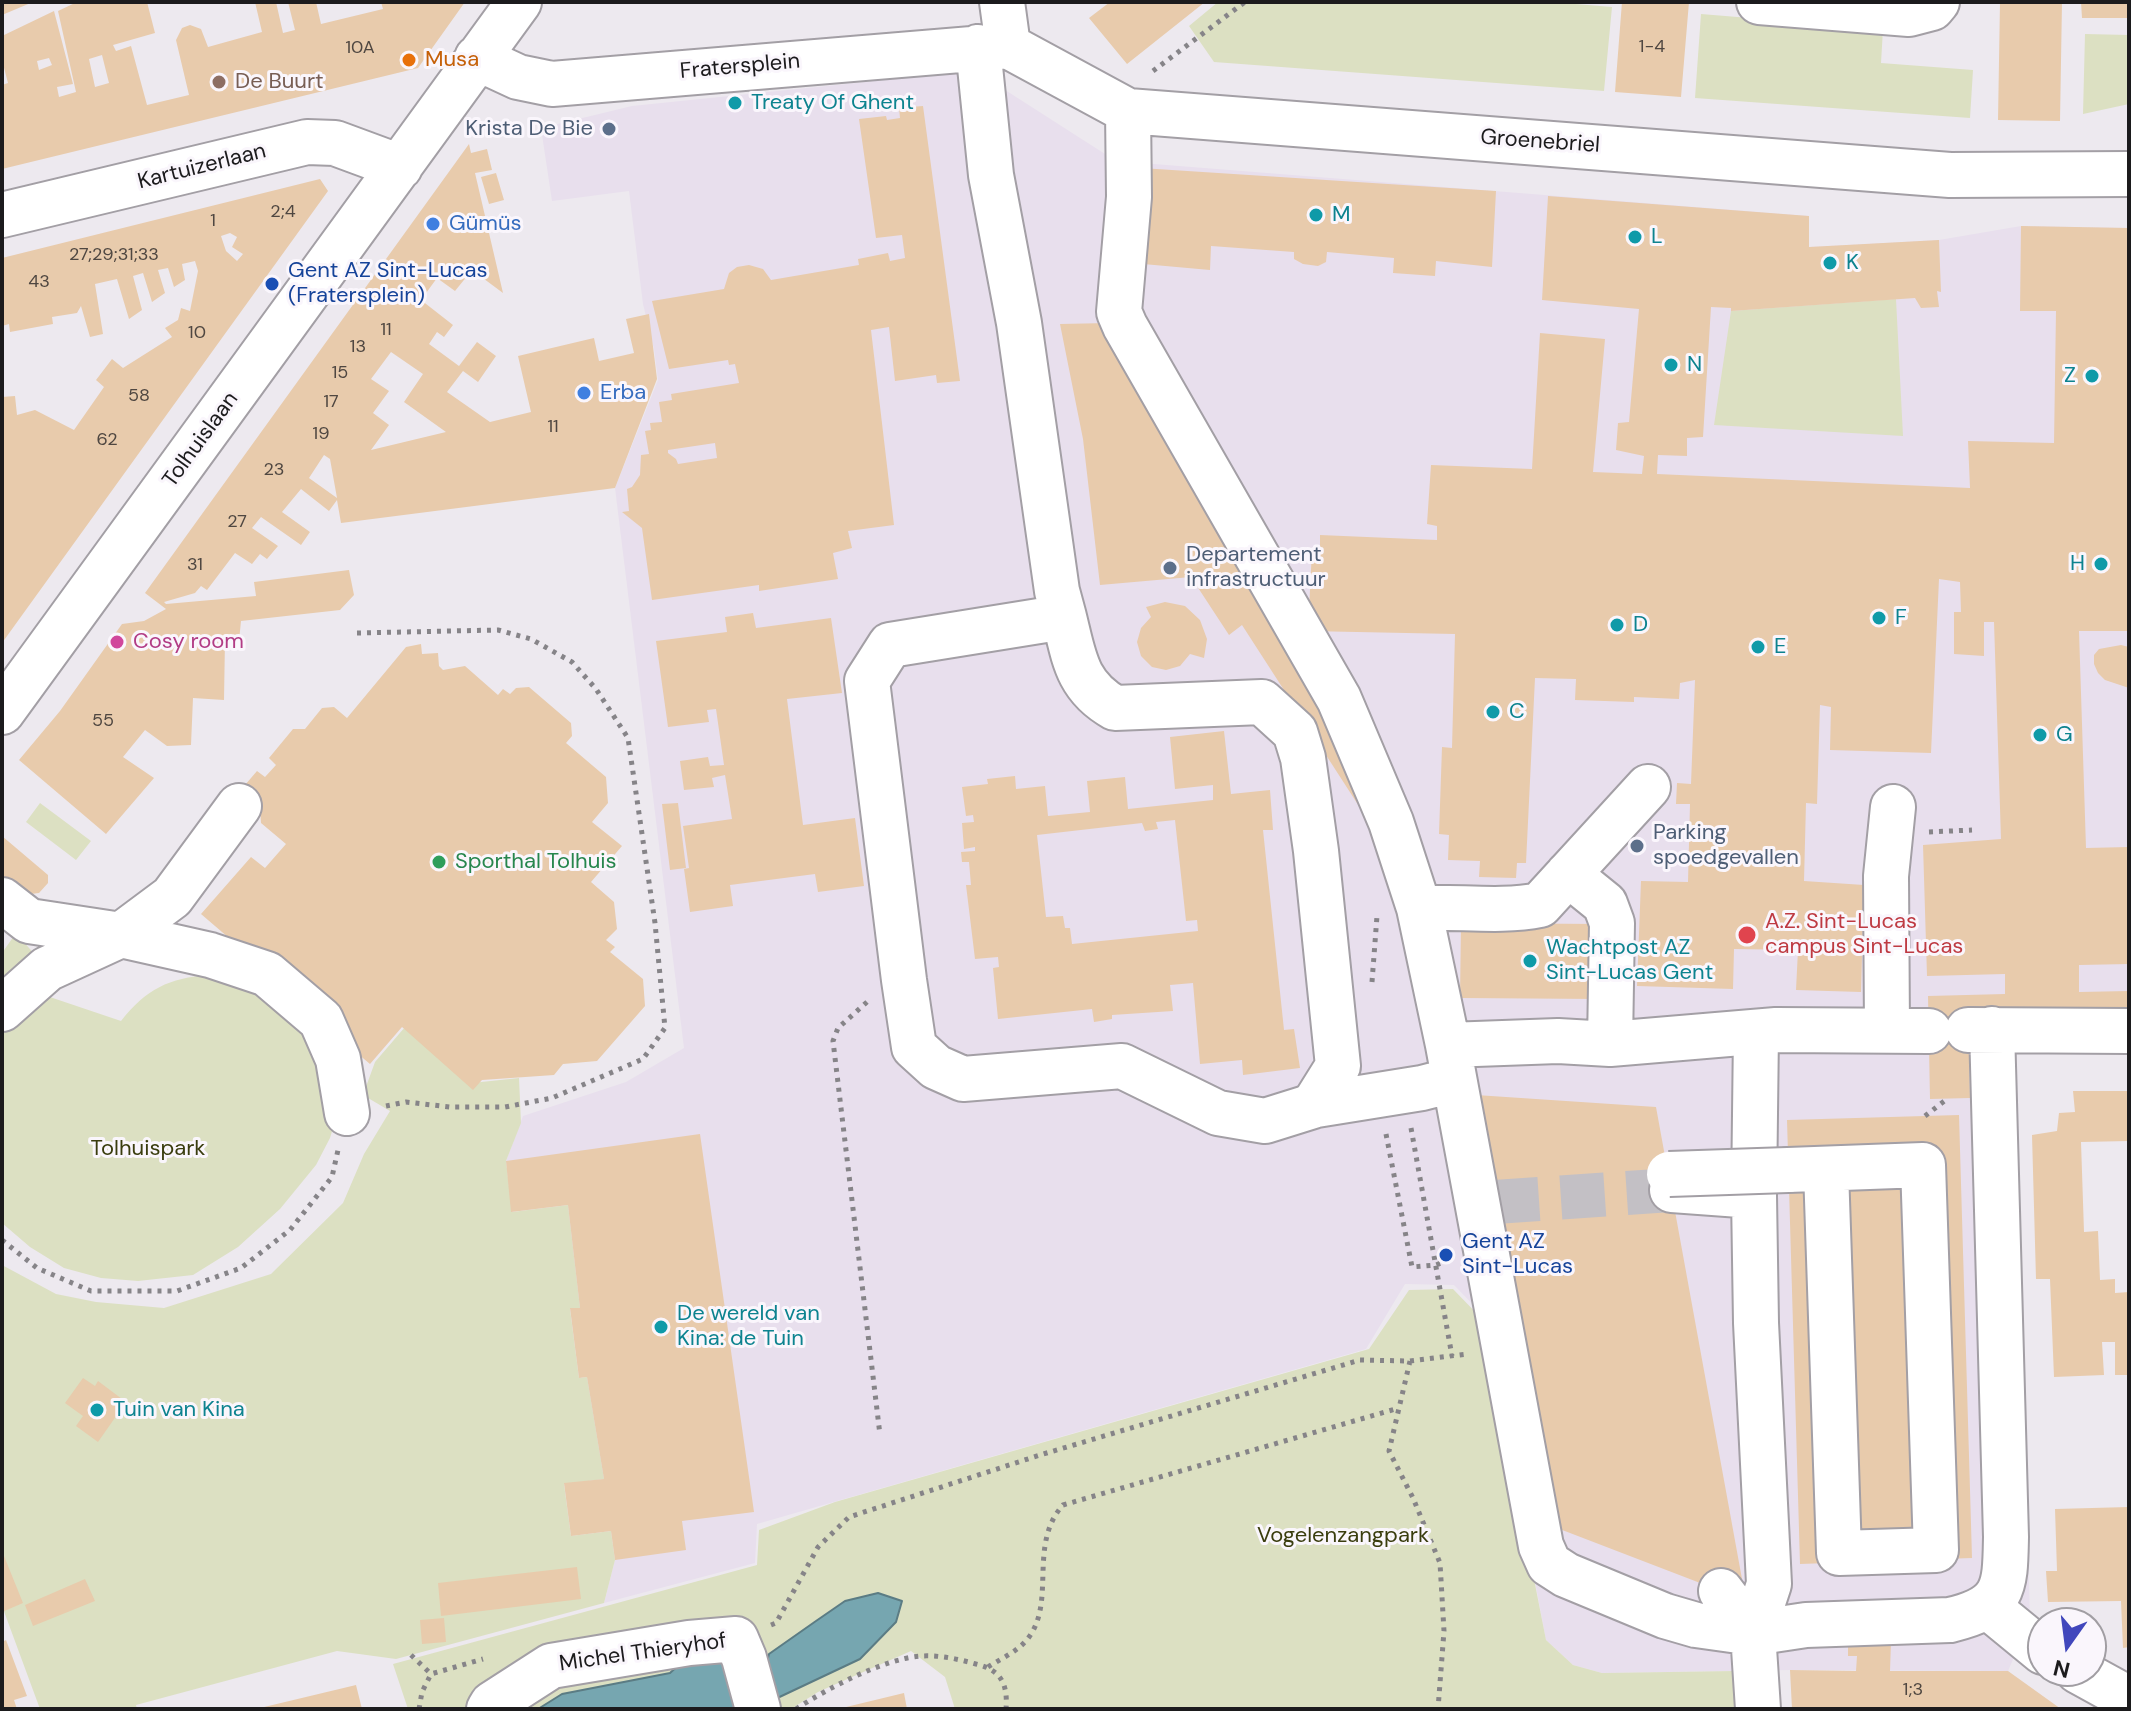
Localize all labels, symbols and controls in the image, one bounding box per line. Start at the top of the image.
house number: 1-4 [1639,36,1665,58]
house number: 10A [345,37,375,59]
place label: Musa [425,47,479,73]
street label: Fratersplein [679,49,801,85]
marker: Musa [400,51,418,69]
place label: De Buurt [235,69,324,95]
marker: De Buurt [210,73,228,91]
place label: Treaty Of Ghent [751,90,914,116]
marker: Treaty Of Ghent [726,94,744,112]
place label: Krista De Bie [465,116,593,142]
marker: Krista De Bie [600,120,618,138]
street label: Groenebriel [1479,125,1601,159]
street label: Kartuizerlaan [135,138,269,196]
house number: 2;4 [270,201,296,223]
place label: M [1332,202,1351,228]
marker: M [1307,206,1325,224]
house number: 1 [210,210,216,232]
place label: Gümüs [449,211,522,237]
marker: Gümüs [424,215,442,233]
place label: L [1651,224,1663,250]
marker: L [1626,228,1644,246]
house number: 27;29;31;33 [69,244,159,266]
place label: K [1846,250,1859,276]
marker: K [1821,254,1839,272]
place label: Gent AZ Sint-Lucas (Fratersplein) [288,258,488,310]
house number: 43 [28,271,50,293]
marker: Gent AZ Sint-Lucas (Fratersplein) [263,275,281,293]
house number: 11 [380,319,392,341]
house number: 10 [188,322,206,344]
house number: 13 [350,336,366,358]
place label: N [1687,352,1702,378]
marker: N [1662,356,1680,374]
house number: 15 [332,362,348,384]
place label: Z [2064,363,2076,389]
marker: Z [2083,367,2101,385]
place label: Erba [600,380,646,406]
marker: Erba [575,384,593,402]
house number: 58 [128,385,150,407]
street label: Tolhuislaan [158,387,244,493]
house number: 17 [323,391,339,413]
house number: 11 [547,416,559,438]
house number: 19 [313,423,329,445]
house number: 62 [96,429,118,451]
house number: 23 [263,459,285,481]
house number: 27 [227,511,247,533]
place label: Departement infrastructuur [1186,542,1326,594]
place label: H [2070,551,2085,577]
house number: 31 [187,554,203,576]
marker: H [2092,555,2110,573]
marker: Departement infrastructuur [1161,559,1179,577]
place label: F [1895,605,1907,631]
marker: F [1870,609,1888,627]
place label: D [1633,612,1648,638]
marker: D [1608,616,1626,634]
place label: Cosy room [133,629,244,655]
marker: Cosy room [108,633,126,651]
place label: E [1774,634,1786,660]
marker: E [1749,638,1767,656]
place label: C [1509,699,1525,725]
marker: C [1484,703,1502,721]
house number: 55 [92,710,114,732]
place label: G [2056,722,2073,748]
marker: G [2031,726,2049,744]
place label: Parking spoedgevallen [1653,820,1799,872]
marker: Parking spoedgevallen [1628,837,1646,855]
place label: Sporthal Tolhuis [455,849,617,875]
marker: Sporthal Tolhuis [430,853,448,871]
place label: A.Z. Sint-Lucas campus Sint-Lucas [1765,909,1963,960]
marker: A.Z. Sint-Lucas campus Sint-Lucas [1736,924,1758,946]
place label: Wachtpost AZ Sint-Lucas Gent [1546,935,1713,986]
marker: Wachtpost AZ Sint-Lucas Gent [1521,952,1539,970]
park label: Tolhuispark [91,1136,205,1162]
place label: Gent AZ Sint-Lucas [1462,1229,1573,1280]
marker: Gent AZ Sint-Lucas [1437,1246,1455,1264]
place label: De wereld van Kina: de Tuin [677,1301,820,1352]
marker: De wereld van Kina: de Tuin [652,1318,670,1336]
place label: Tuin van Kina [113,1397,245,1423]
marker: Tuin van Kina [88,1401,106,1419]
park label: Vogelenzangpark [1257,1523,1429,1549]
north arrow [2027,1607,2107,1687]
street label: Michel Thieryhof [558,1628,728,1678]
text: N [2050,1653,2073,1685]
house number: 1;3 [1903,1679,1923,1701]

